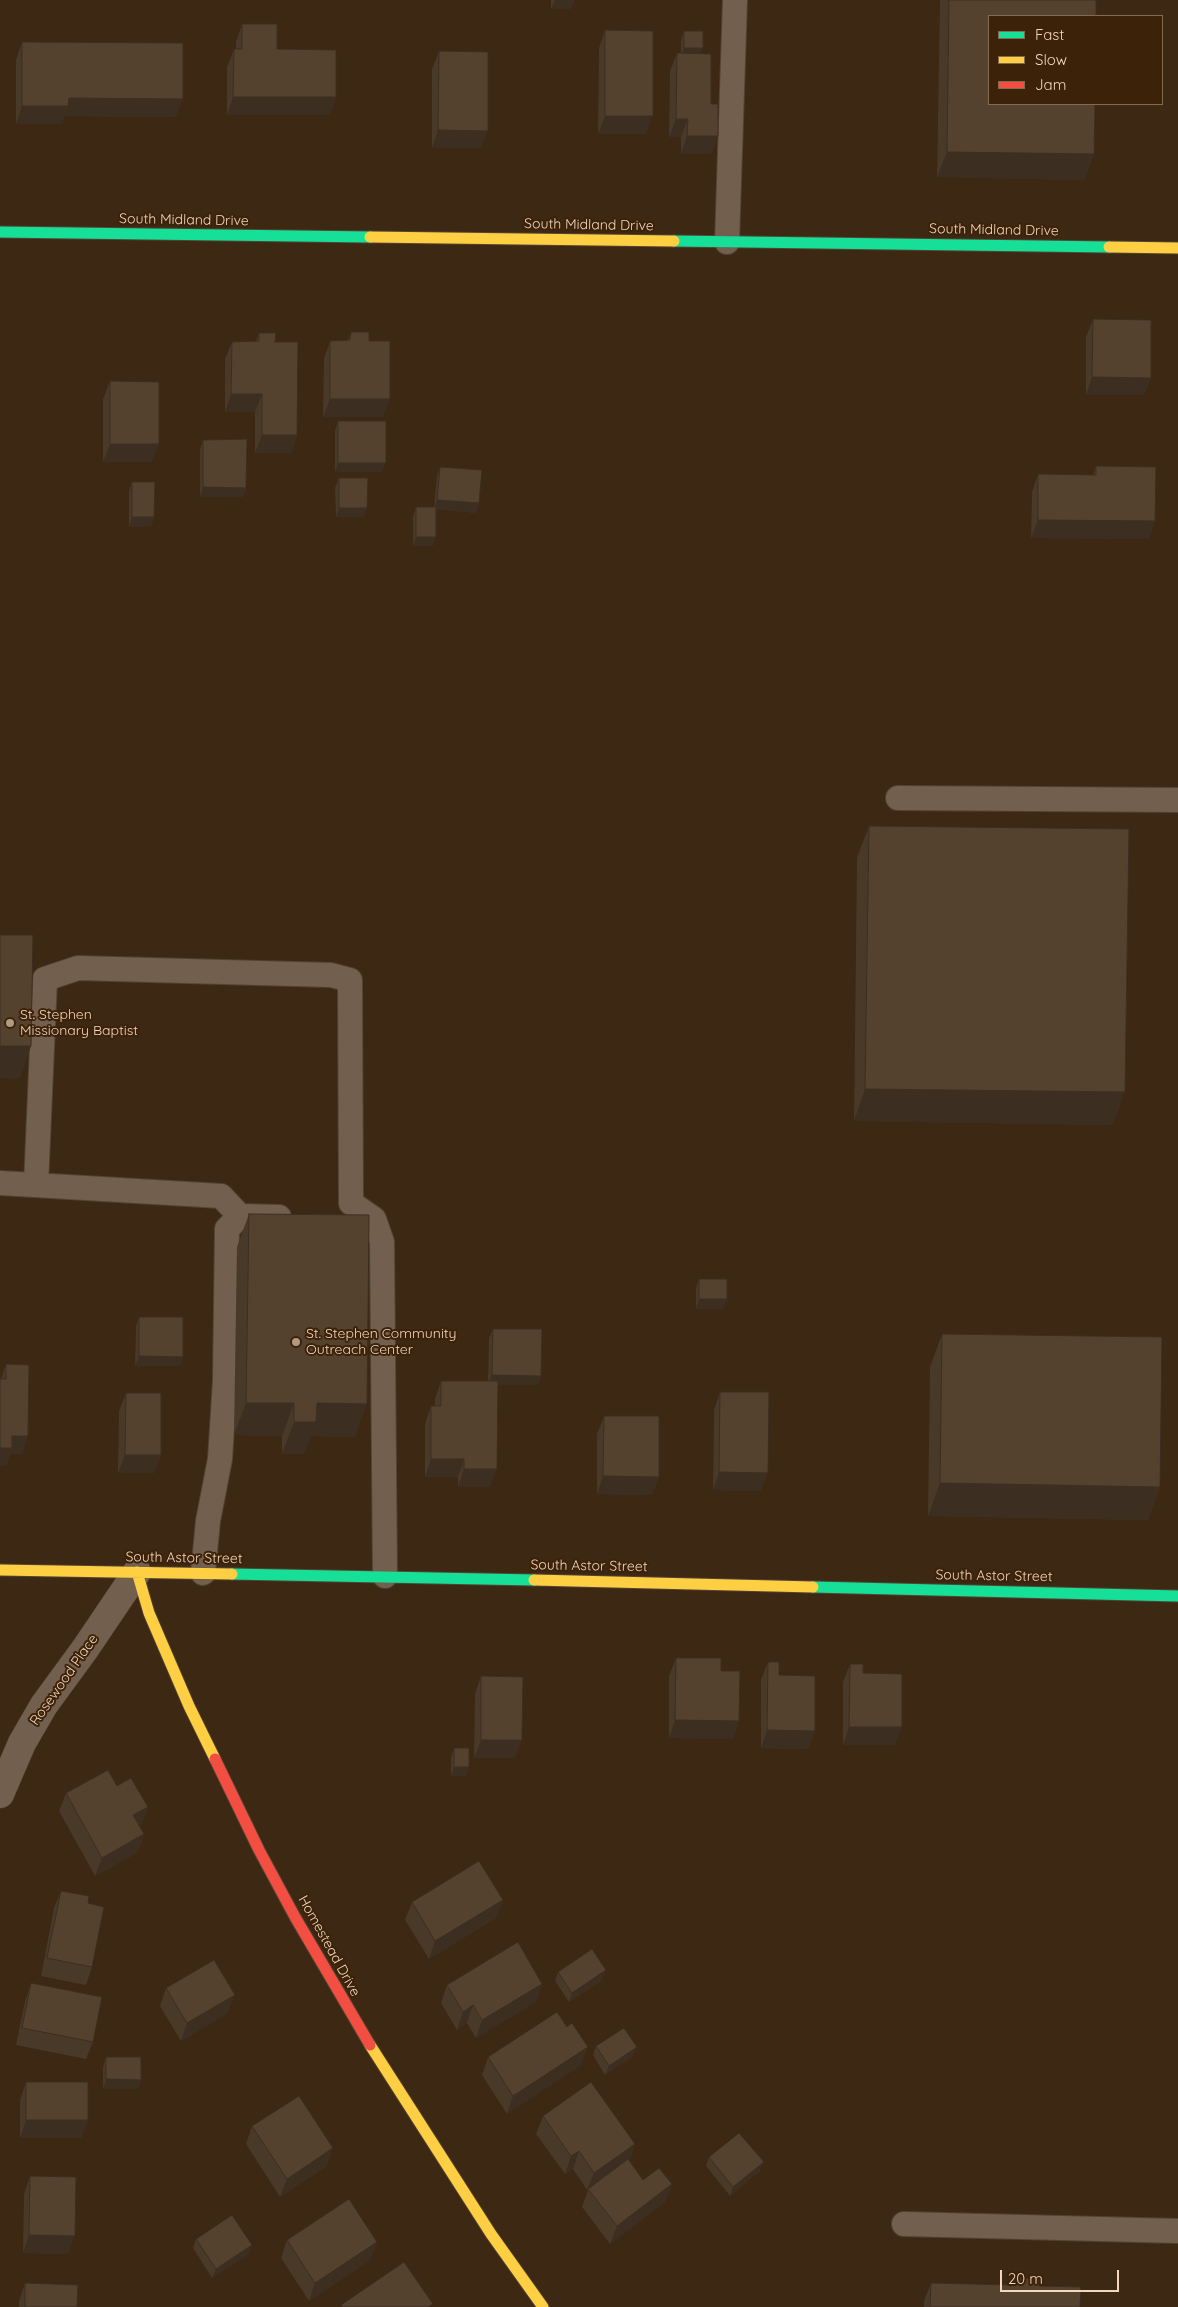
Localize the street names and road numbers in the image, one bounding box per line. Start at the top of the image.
street label: South Midland Drive [119,210,249,230]
street label: South Midland Drive [524,215,654,235]
street label: South Midland Drive [929,220,1059,240]
street label: South Astor Street [125,1549,243,1567]
street label: South Astor Street [530,1557,648,1575]
street label: South Astor Street [935,1567,1053,1585]
street label: Rosewood Place [26,1631,102,1729]
street label: Homestead Drive [294,1893,364,1999]

